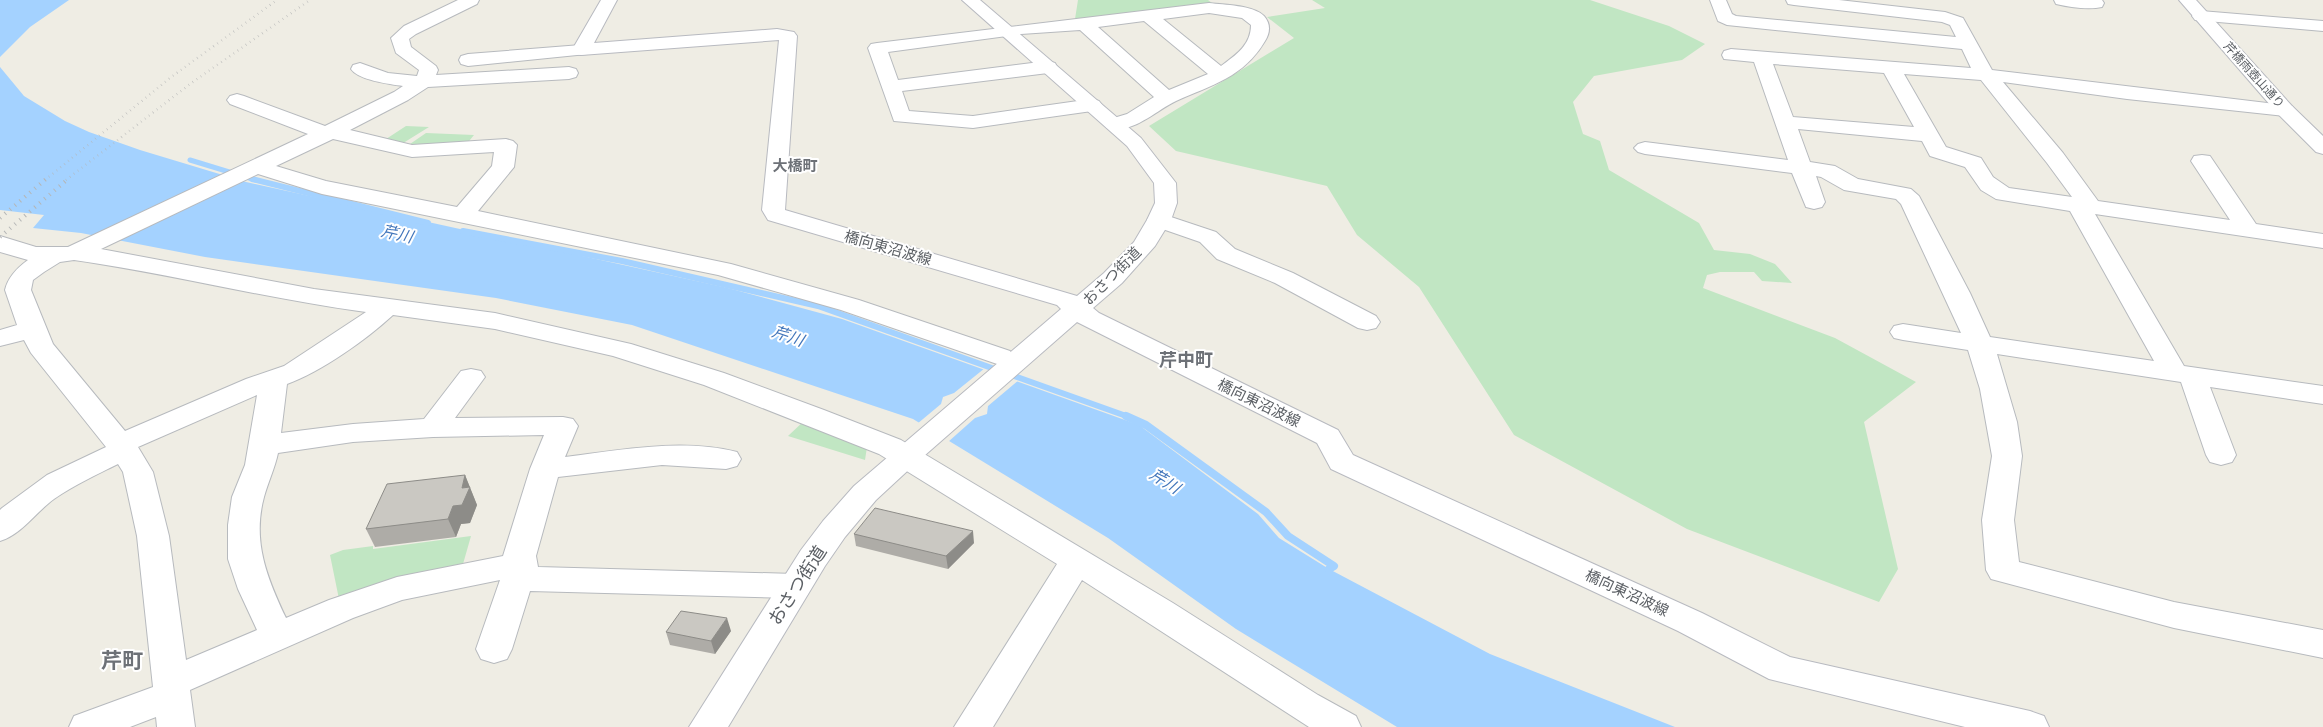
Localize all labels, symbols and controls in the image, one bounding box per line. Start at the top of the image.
street label: 芹橋雨壺山通り [2221,39,2287,111]
district label: 大橋町 [772,157,818,175]
water label: 芹川 [379,221,417,247]
street label: 橋向東沼波線 [842,227,934,269]
street label: おさつ街道 [1079,243,1145,309]
water label: 芹川 [770,322,808,351]
district label: 芹中町 [1159,349,1213,370]
street label: 橋向東沼波線 [1215,375,1303,431]
water label: 芹川 [1146,464,1185,499]
street label: おさつ街道 [764,542,830,628]
street label: 橋向東沼波線 [1582,566,1672,620]
district label: 芹町 [101,649,143,673]

